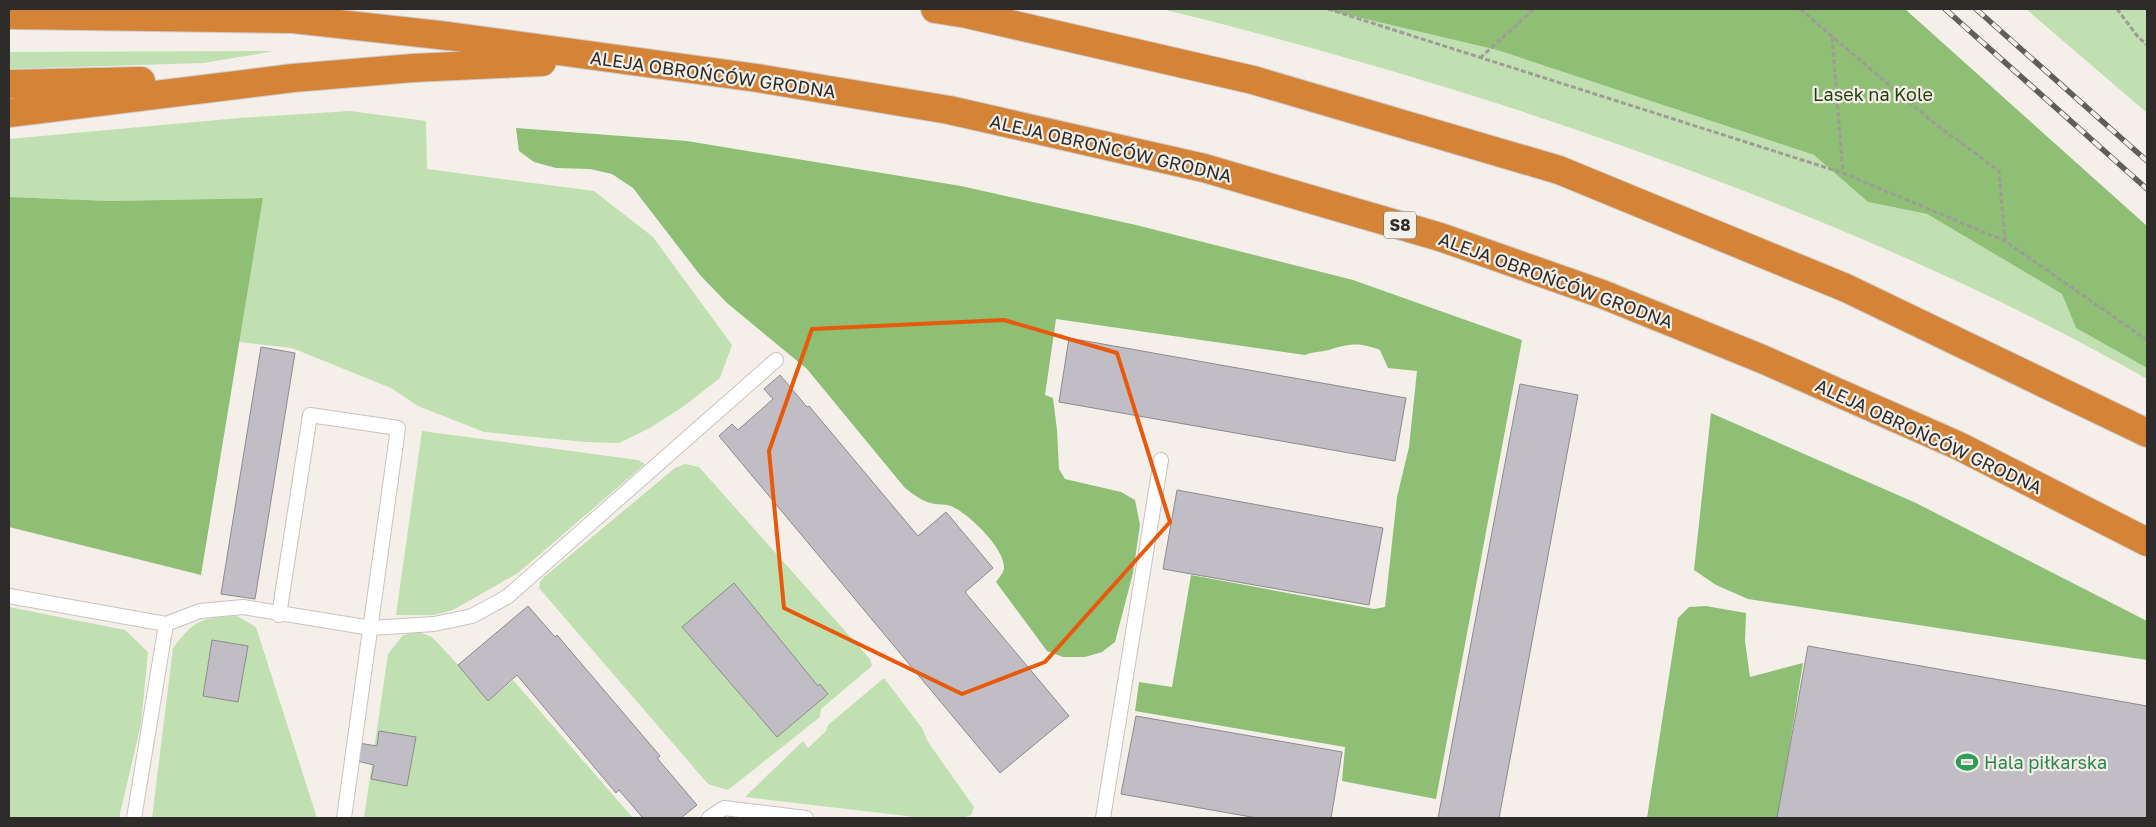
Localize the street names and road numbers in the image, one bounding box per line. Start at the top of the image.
street label: ALEJA OBROŃCÓW GRODNA [589,46,837,102]
street label: ALEJA OBROŃCÓW GRODNA [988,109,1234,187]
road number: S8 [1384,212,1416,238]
street label: ALEJA OBROŃCÓW GRODNA [1436,227,1676,333]
street label: ALEJA OBROŃCÓW GRODNA [1812,374,2046,498]

